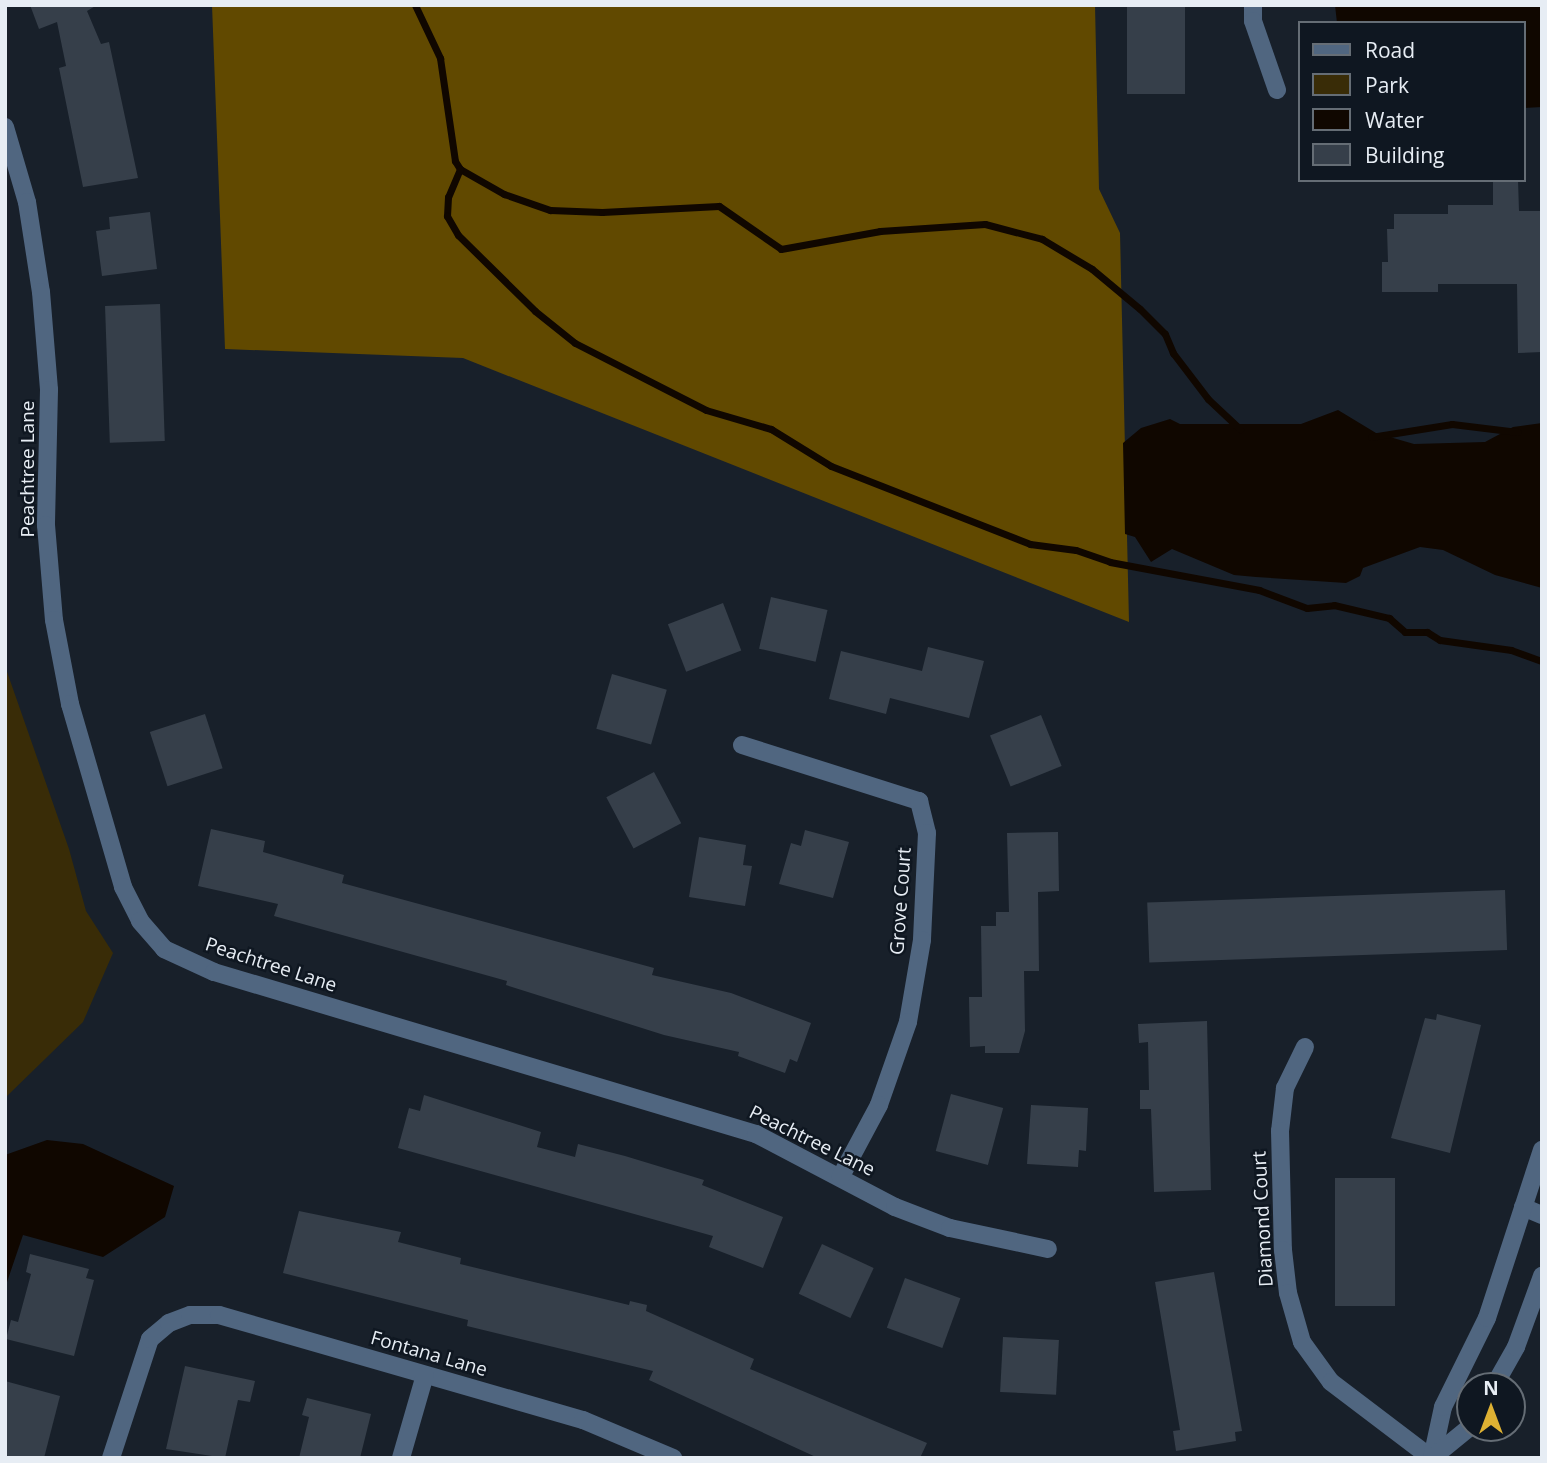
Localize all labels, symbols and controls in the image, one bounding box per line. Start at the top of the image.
legend [1298,21,1526,182]
text: Road [1365,36,1415,64]
text: Park [1365,71,1409,99]
text: Water [1365,106,1424,134]
text: Building [1365,141,1444,169]
street label: Peachtree Lane [17,400,39,538]
street label: Grove Court [886,846,916,956]
street label: Peachtree Lane [202,933,340,997]
street label: Peachtree Lane [745,1101,879,1181]
street label: Diamond Court [1248,1151,1278,1287]
street label: Fontana Lane [368,1326,490,1382]
north arrow [1456,1372,1526,1442]
text: N [1483,1375,1499,1401]

